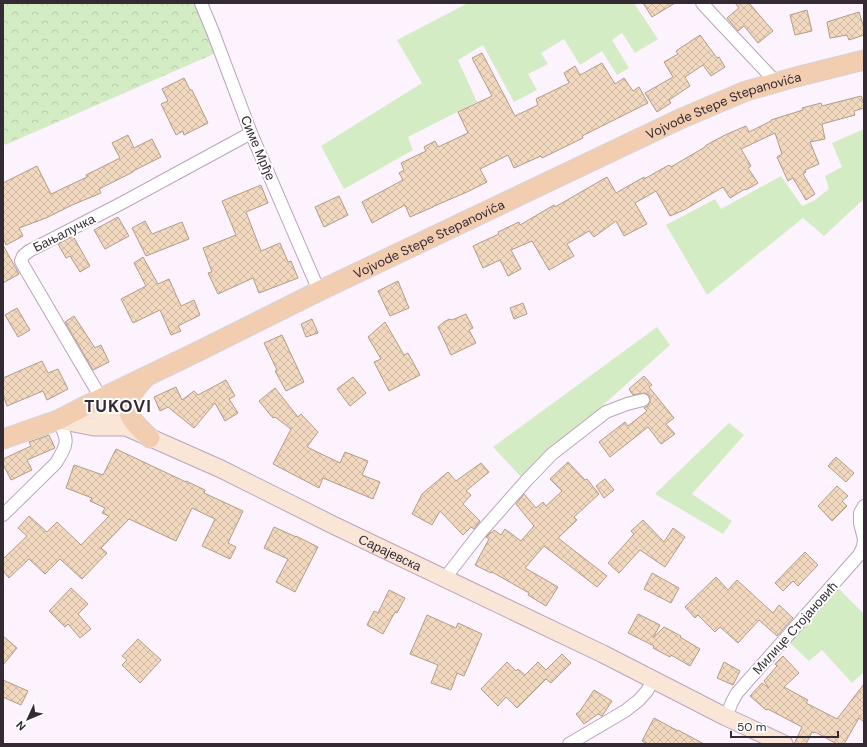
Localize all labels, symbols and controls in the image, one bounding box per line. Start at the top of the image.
street label: Vojvode Stepe Stepanovića [643,68,803,143]
street label: Симе Мрђе [237,113,279,183]
street label: Vojvode Stepe Stepanovića [351,195,507,282]
street label: Бањалучка [30,210,99,256]
district label: TUKOVI [84,395,152,417]
street label: Сарајевска [356,530,425,575]
street label: Милице Стојановић [749,578,841,678]
north arrow [8,699,48,739]
scale bar [731,713,838,739]
text: N [13,718,29,734]
text: 50 m [737,719,766,735]

